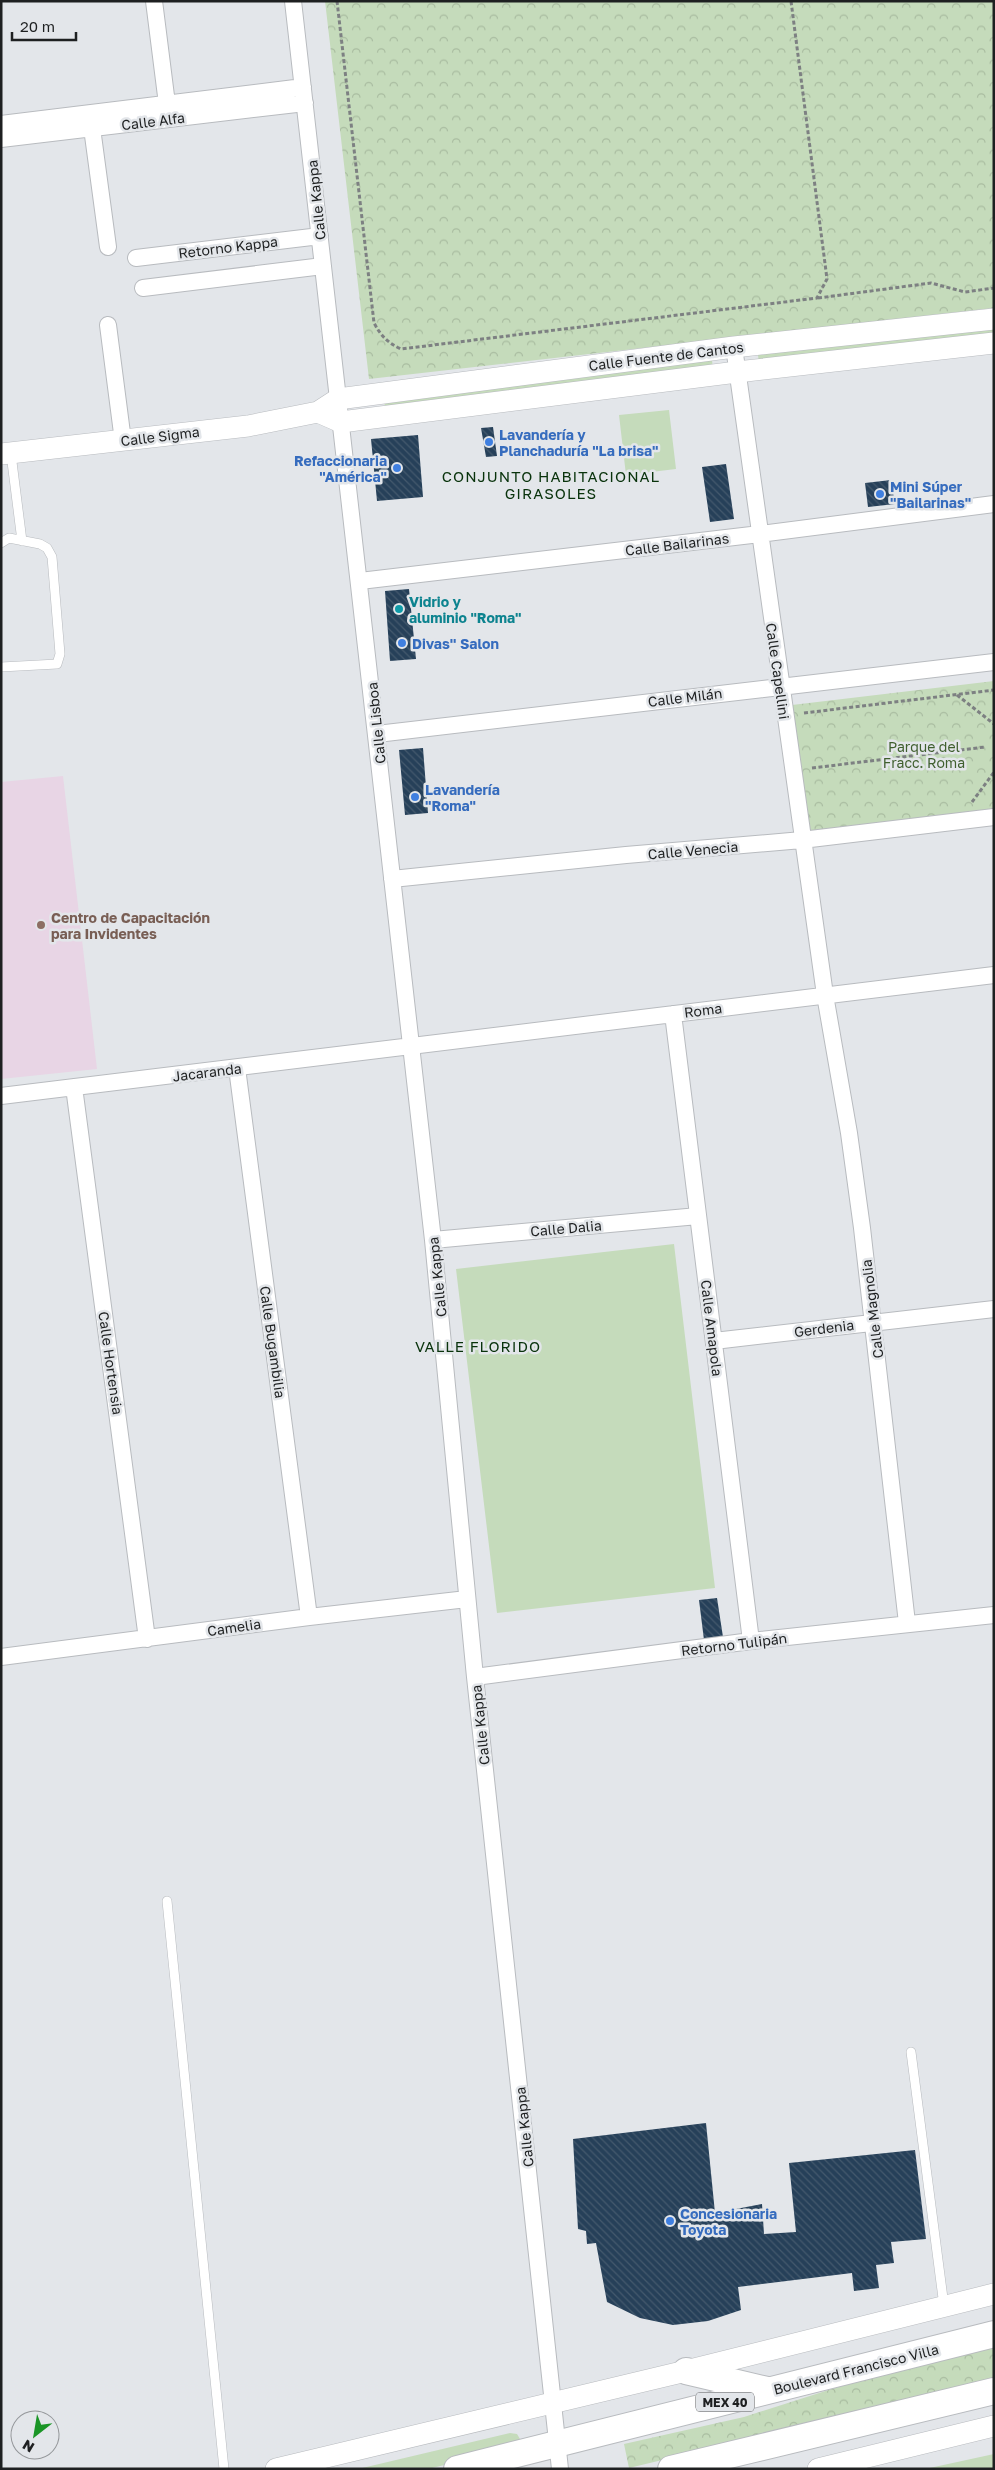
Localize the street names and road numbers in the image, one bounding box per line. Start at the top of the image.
street label: Calle Alfa [120,109,186,133]
street label: Calle Kappa [303,159,329,241]
street label: Retorno Kappa [177,232,279,262]
street label: Calle Fuente de Cantos [588,338,744,374]
street label: Calle Sigma [120,423,200,449]
street label: Calle Bailarinas [624,529,730,559]
street label: Calle Capellini [763,622,793,720]
street label: Calle Lisboa [363,681,389,765]
street label: Calle Milán [647,684,723,710]
street label: Calle Venecia [647,838,739,862]
street label: Roma [683,999,723,1021]
street label: Jacaranda [171,1059,243,1085]
street label: Calle Dalia [530,1216,602,1240]
street label: Calle Kappa [424,1236,450,1318]
street label: Calle Magnolia [857,1259,887,1359]
street label: Calle Amapola [698,1279,726,1377]
street label: Calle Bugambilia [257,1285,289,1399]
street label: Calle Hortensia [95,1310,127,1416]
street label: Gerdenia [793,1316,855,1340]
street label: Camelia [206,1615,262,1639]
street label: Retorno Tulipán [680,1629,788,1659]
street label: Calle Kappa [467,1684,493,1766]
street label: Calle Kappa [511,2086,537,2168]
street label: Boulevard Francisco Villa [772,2340,940,2398]
road number: MEX 40 [696,2392,754,2412]

